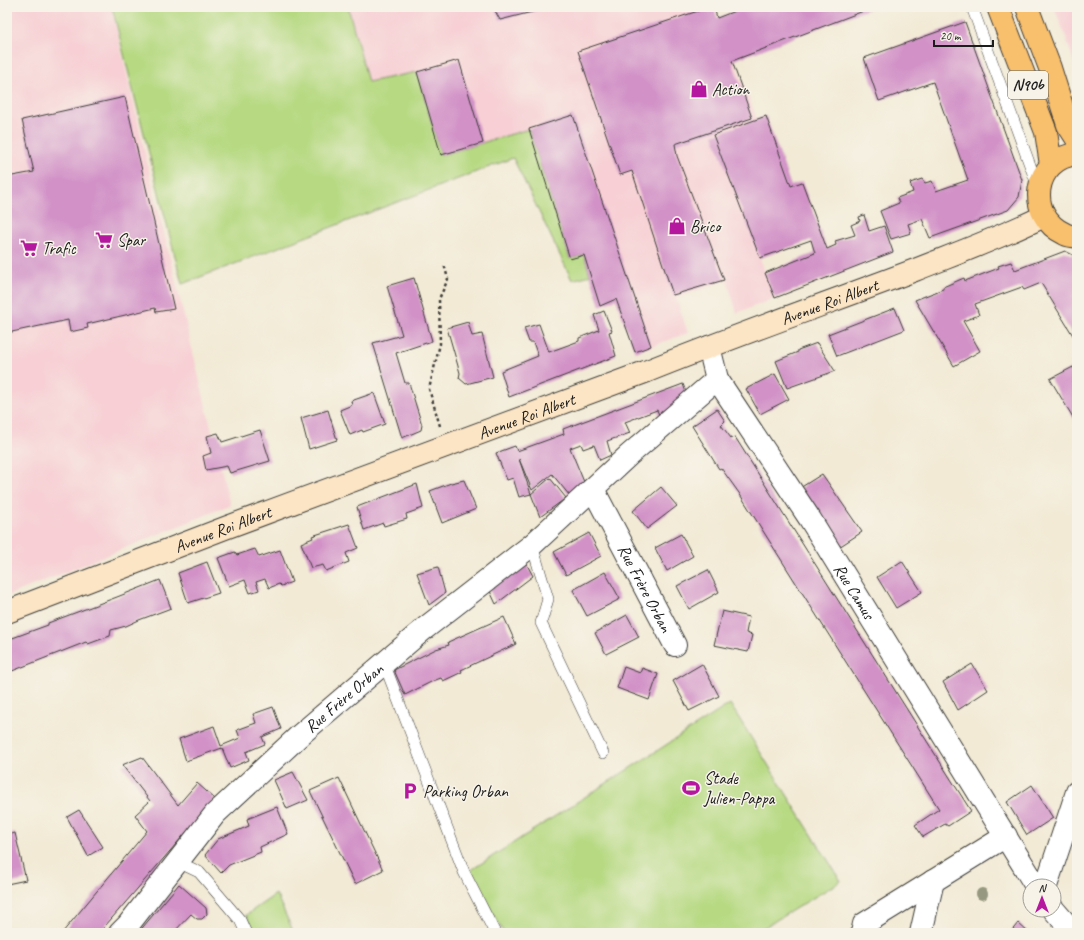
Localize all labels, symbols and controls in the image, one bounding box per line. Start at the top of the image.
scale bar [934,22,993,48]
text: 20 m [940,28,962,44]
road number: N90b [1008,71,1048,99]
shop icon: Action [689,79,709,99]
place label: Action [712,79,750,100]
shop icon: Brico [667,216,687,236]
place label: Brico [690,216,722,237]
supermarket icon: Spar [94,230,114,250]
place label: Spar [117,230,147,251]
supermarket icon: Trafic [19,238,39,258]
place label: Trafic [42,238,77,259]
street label: Avenue Roi Albert [778,274,883,329]
street label: Avenue Roi Albert [475,388,580,444]
street label: Avenue Roi Albert [171,501,276,557]
street label: Rue Frère Orban [613,541,677,637]
street label: Rue Camus [829,560,880,624]
street label: Rue Frère Orban [300,657,388,737]
place label: Stade Julien-Pappa [703,768,776,809]
sports icon: Stade Julien-Pappa [681,778,701,798]
parking icon: Parking Orban [400,781,420,801]
place label: Parking Orban [423,781,509,802]
north arrow [1022,878,1062,918]
text: N [1039,881,1048,895]

